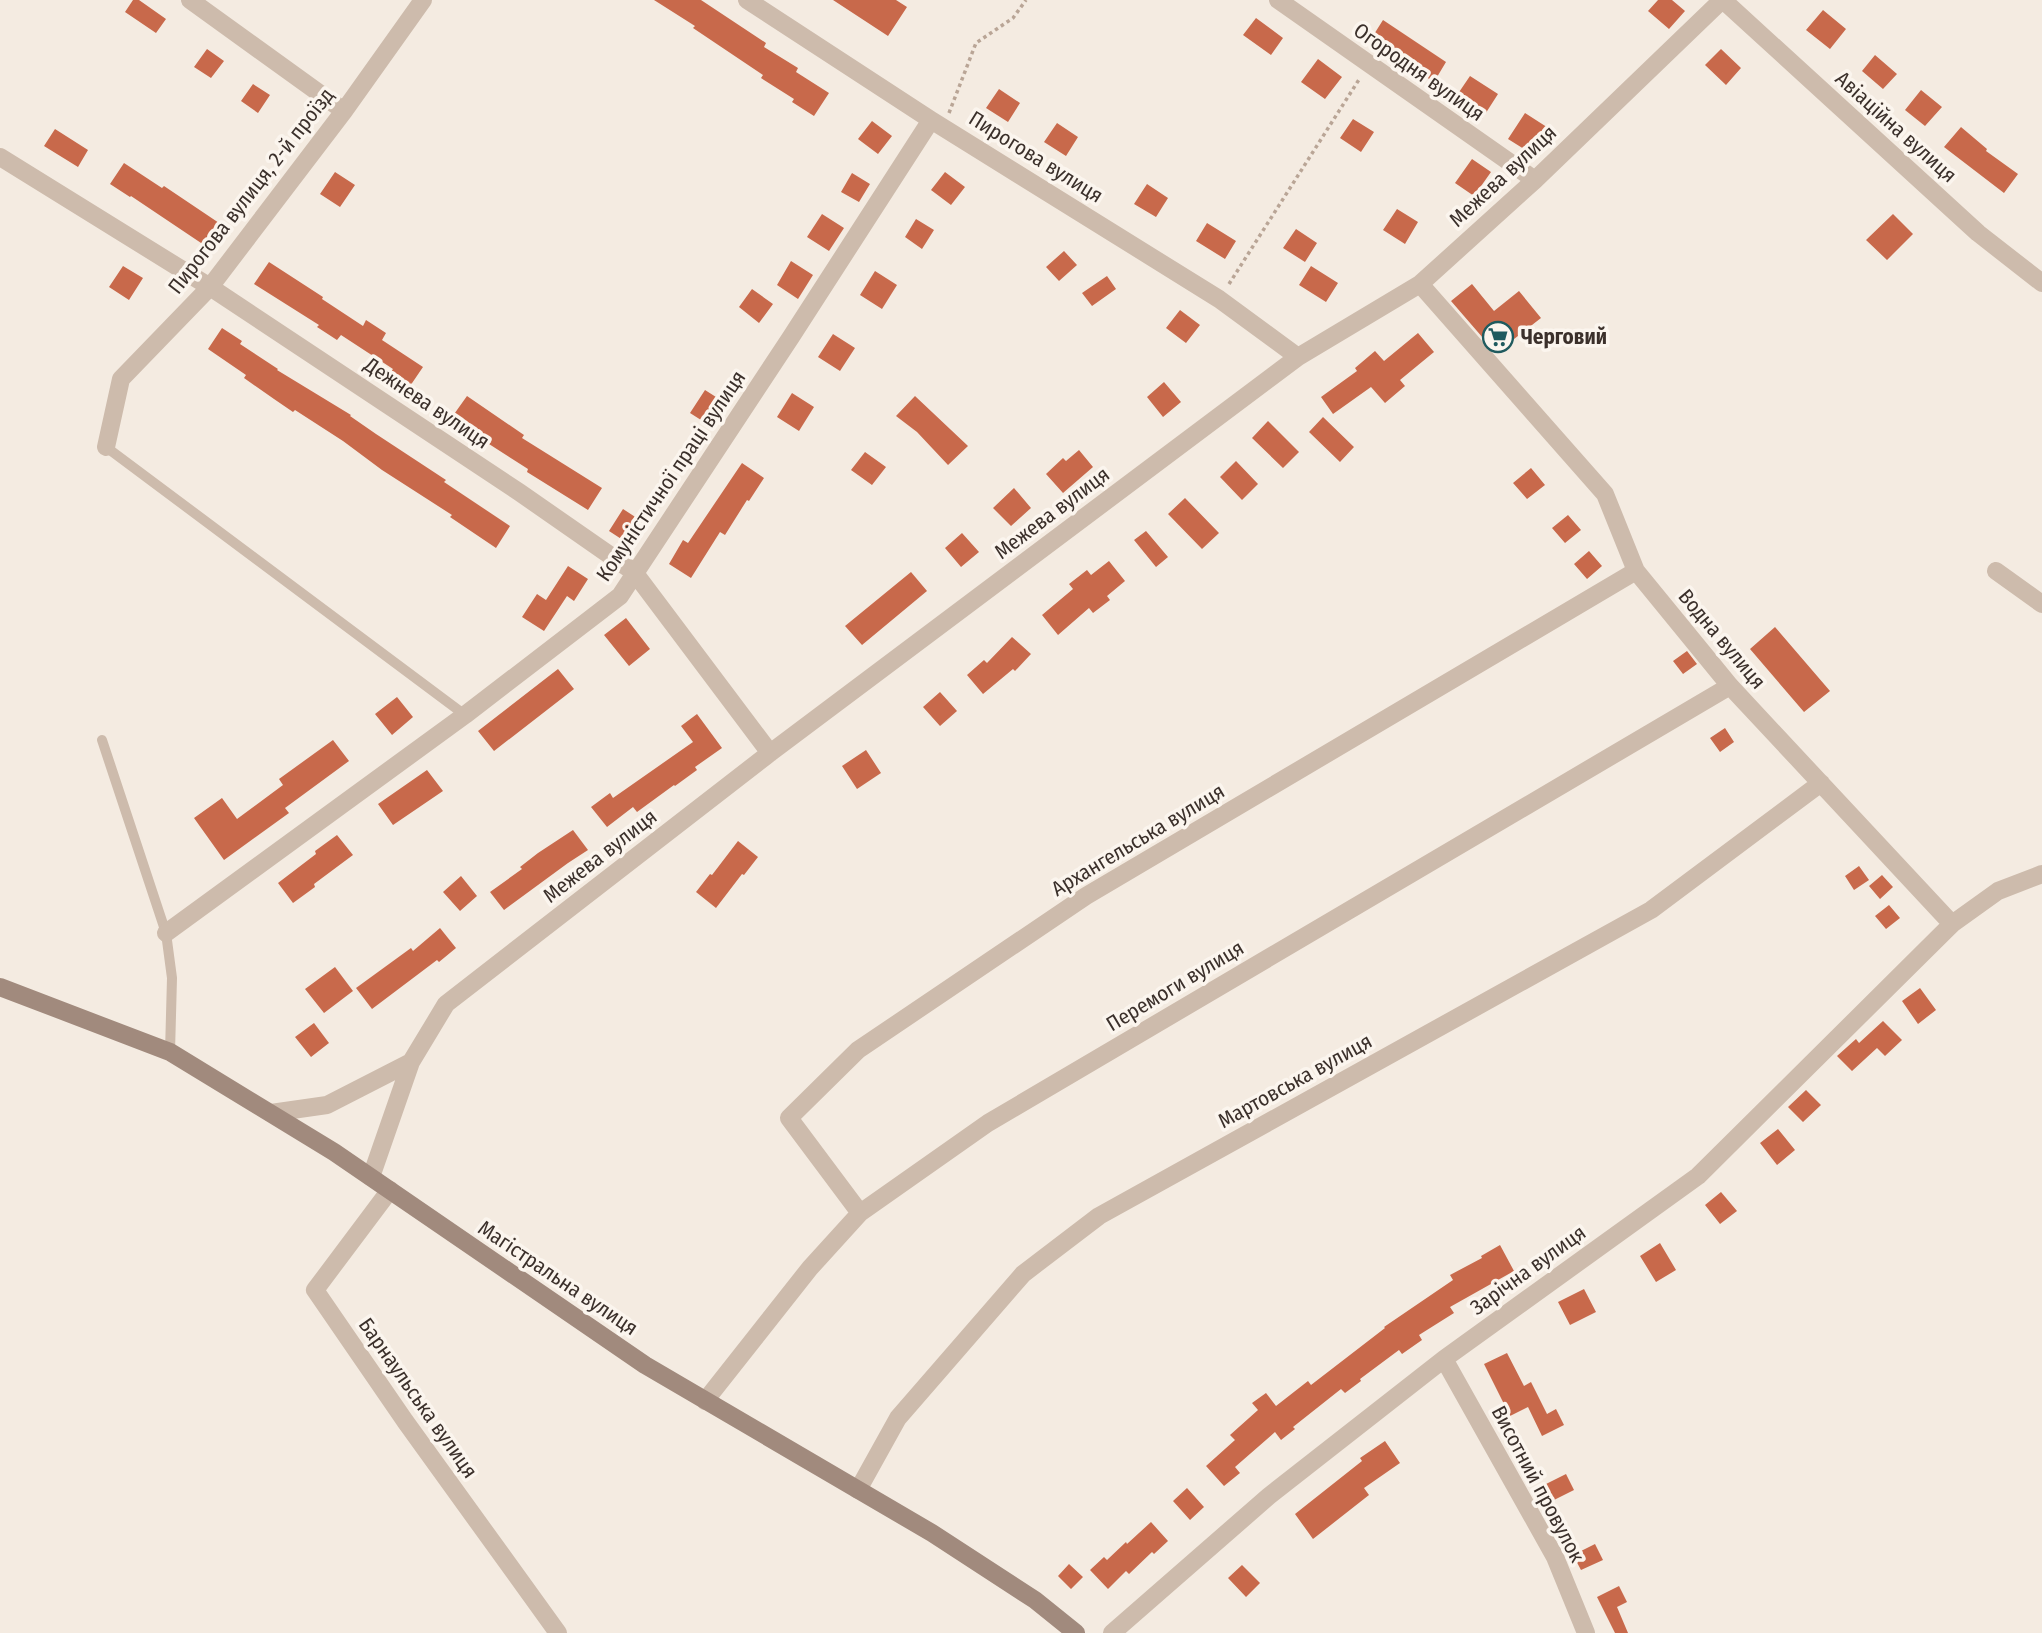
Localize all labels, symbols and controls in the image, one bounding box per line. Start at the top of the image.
street label: Огородня вулиця [1348,17,1490,127]
street label: Авіаційна вулиця [1830,66,1962,188]
street label: Пирогова вулиця, 2-й проїзд [162,83,340,299]
street label: Пирогова вулиця [964,105,1108,209]
street label: Межева вулиця [1444,120,1562,232]
supermarket icon: Черговий [1481,320,1515,354]
place label: Черговий [1521,324,1607,350]
street label: Дежнева вулиця [359,351,495,454]
street label: Комуністичної праці вулиця [591,366,751,586]
street label: Межева вулиця [989,461,1115,565]
street label: Водна вулиця [1673,584,1771,694]
street label: Архангельська вулиця [1047,778,1229,902]
street label: Межева вулиця [538,803,662,909]
street label: Перемоги вулиця [1102,935,1248,1037]
street label: Мартовська вулиця [1214,1028,1376,1134]
street label: Магістральна вулиця [473,1215,643,1341]
street label: Зарічна вулиця [1465,1219,1591,1321]
street label: Барнаульська вулиця [353,1313,483,1483]
street label: Висотний провулок [1486,1401,1590,1567]

